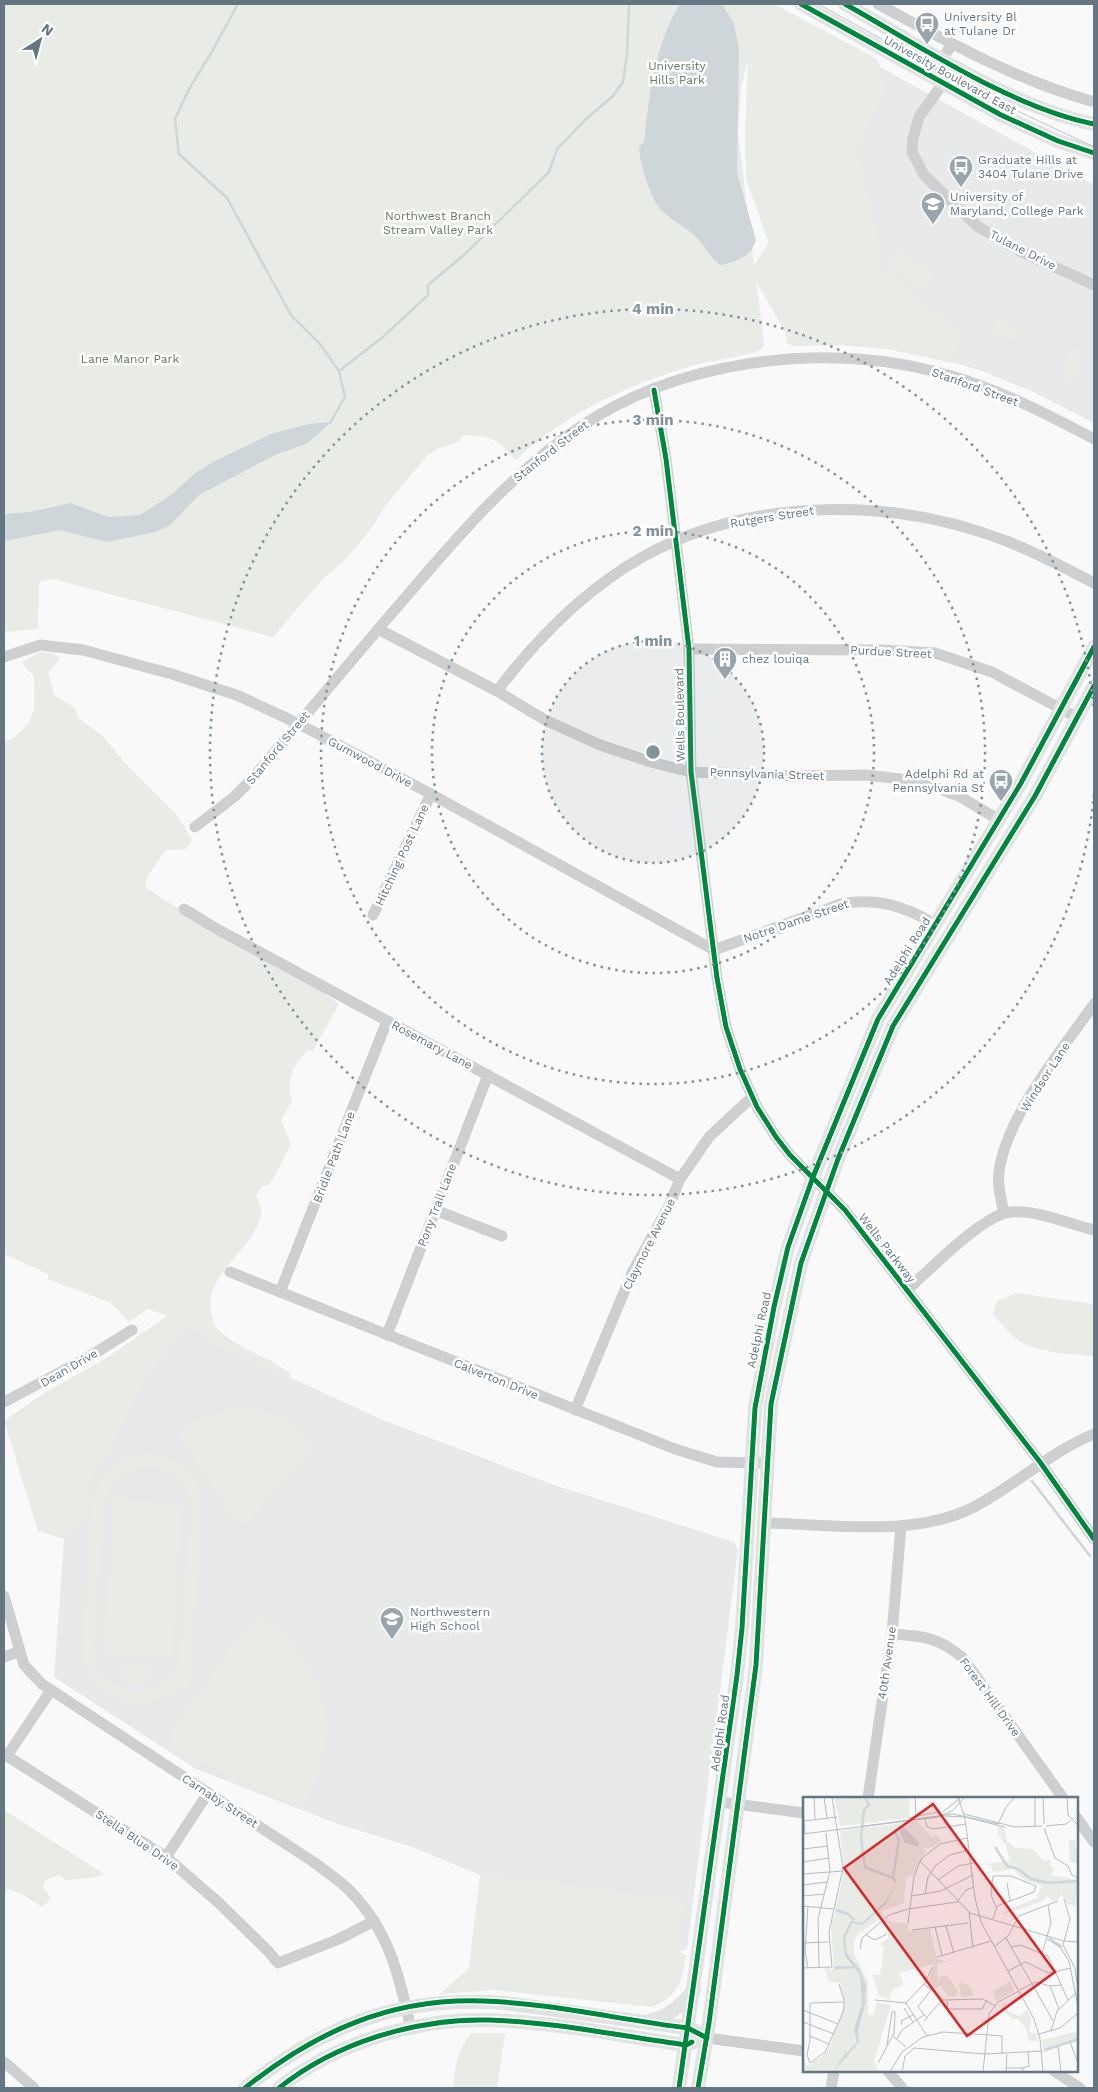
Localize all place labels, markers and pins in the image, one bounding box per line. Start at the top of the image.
place label: University Bl at Tulane Dr [944,10,1017,38]
bus stop icon: University Bl at Tulane Dr [914,11,940,45]
place label: Graduate Hills at 3404 Tulane Drive [978,153,1084,181]
bus stop icon: Graduate Hills at 3404 Tulane Drive [948,154,974,188]
place label: University of Maryland, College Park [950,190,1084,218]
school or university icon: University of Maryland, College Park [920,191,946,225]
building icon: chez louiqa [712,646,738,680]
place label: chez louiqa [742,652,810,666]
centre of rings [644,743,662,761]
place label: Adelphi Rd at Pennsylvania St [893,767,984,795]
bus stop icon: Adelphi Rd at Pennsylvania St [988,768,1014,802]
place label: Northwestern High School [410,1605,490,1633]
school or university icon: Northwestern High School [379,1606,405,1640]

